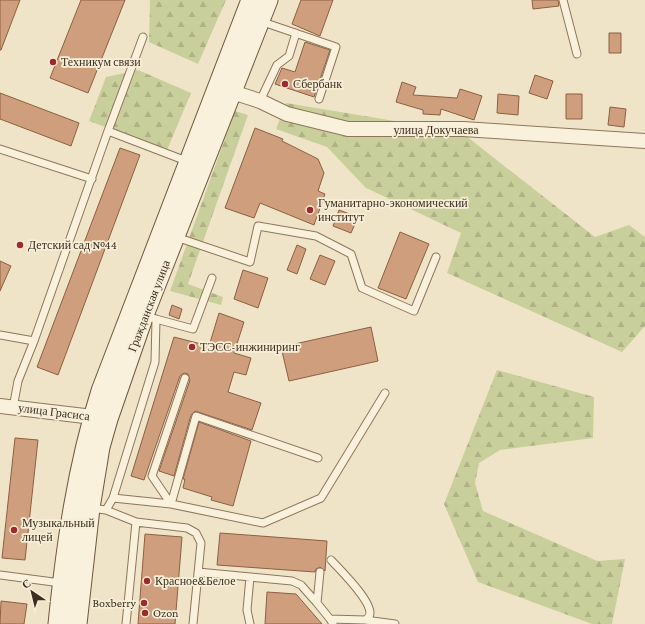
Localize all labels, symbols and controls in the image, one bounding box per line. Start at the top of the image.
place label: Техникум связи [61,55,141,69]
marker: Техникум связи [48,57,58,67]
place label: Сбербанк [293,77,342,91]
marker: Сбербанк [280,79,290,89]
street label: улица Докучаева [393,123,479,137]
place label: Гуманитарно-экономический институт [318,196,468,224]
marker: Гуманитарно-экономический институт [305,205,315,215]
place label: Детский сад №44 [28,238,117,252]
marker: Детский сад №44 [15,240,25,250]
street label: Гражданская улица [125,257,173,354]
place label: ТЭСС-инжиниринг [200,340,300,354]
marker: ТЭСС-инжиниринг [187,342,197,352]
street label: улица Грасиса [17,401,91,423]
place label: Музыкальный лицей [22,516,95,544]
marker: Музыкальный лицей [9,525,19,535]
north arrow [12,572,52,612]
place label: Красное&Белое [155,574,236,588]
marker: Красное&Белое [142,576,152,586]
text: С [20,577,33,591]
place label: Boxberry [93,596,136,610]
marker: Boxberry [139,598,149,608]
place label: Ozon [153,606,179,620]
marker: Ozon [140,608,150,618]

